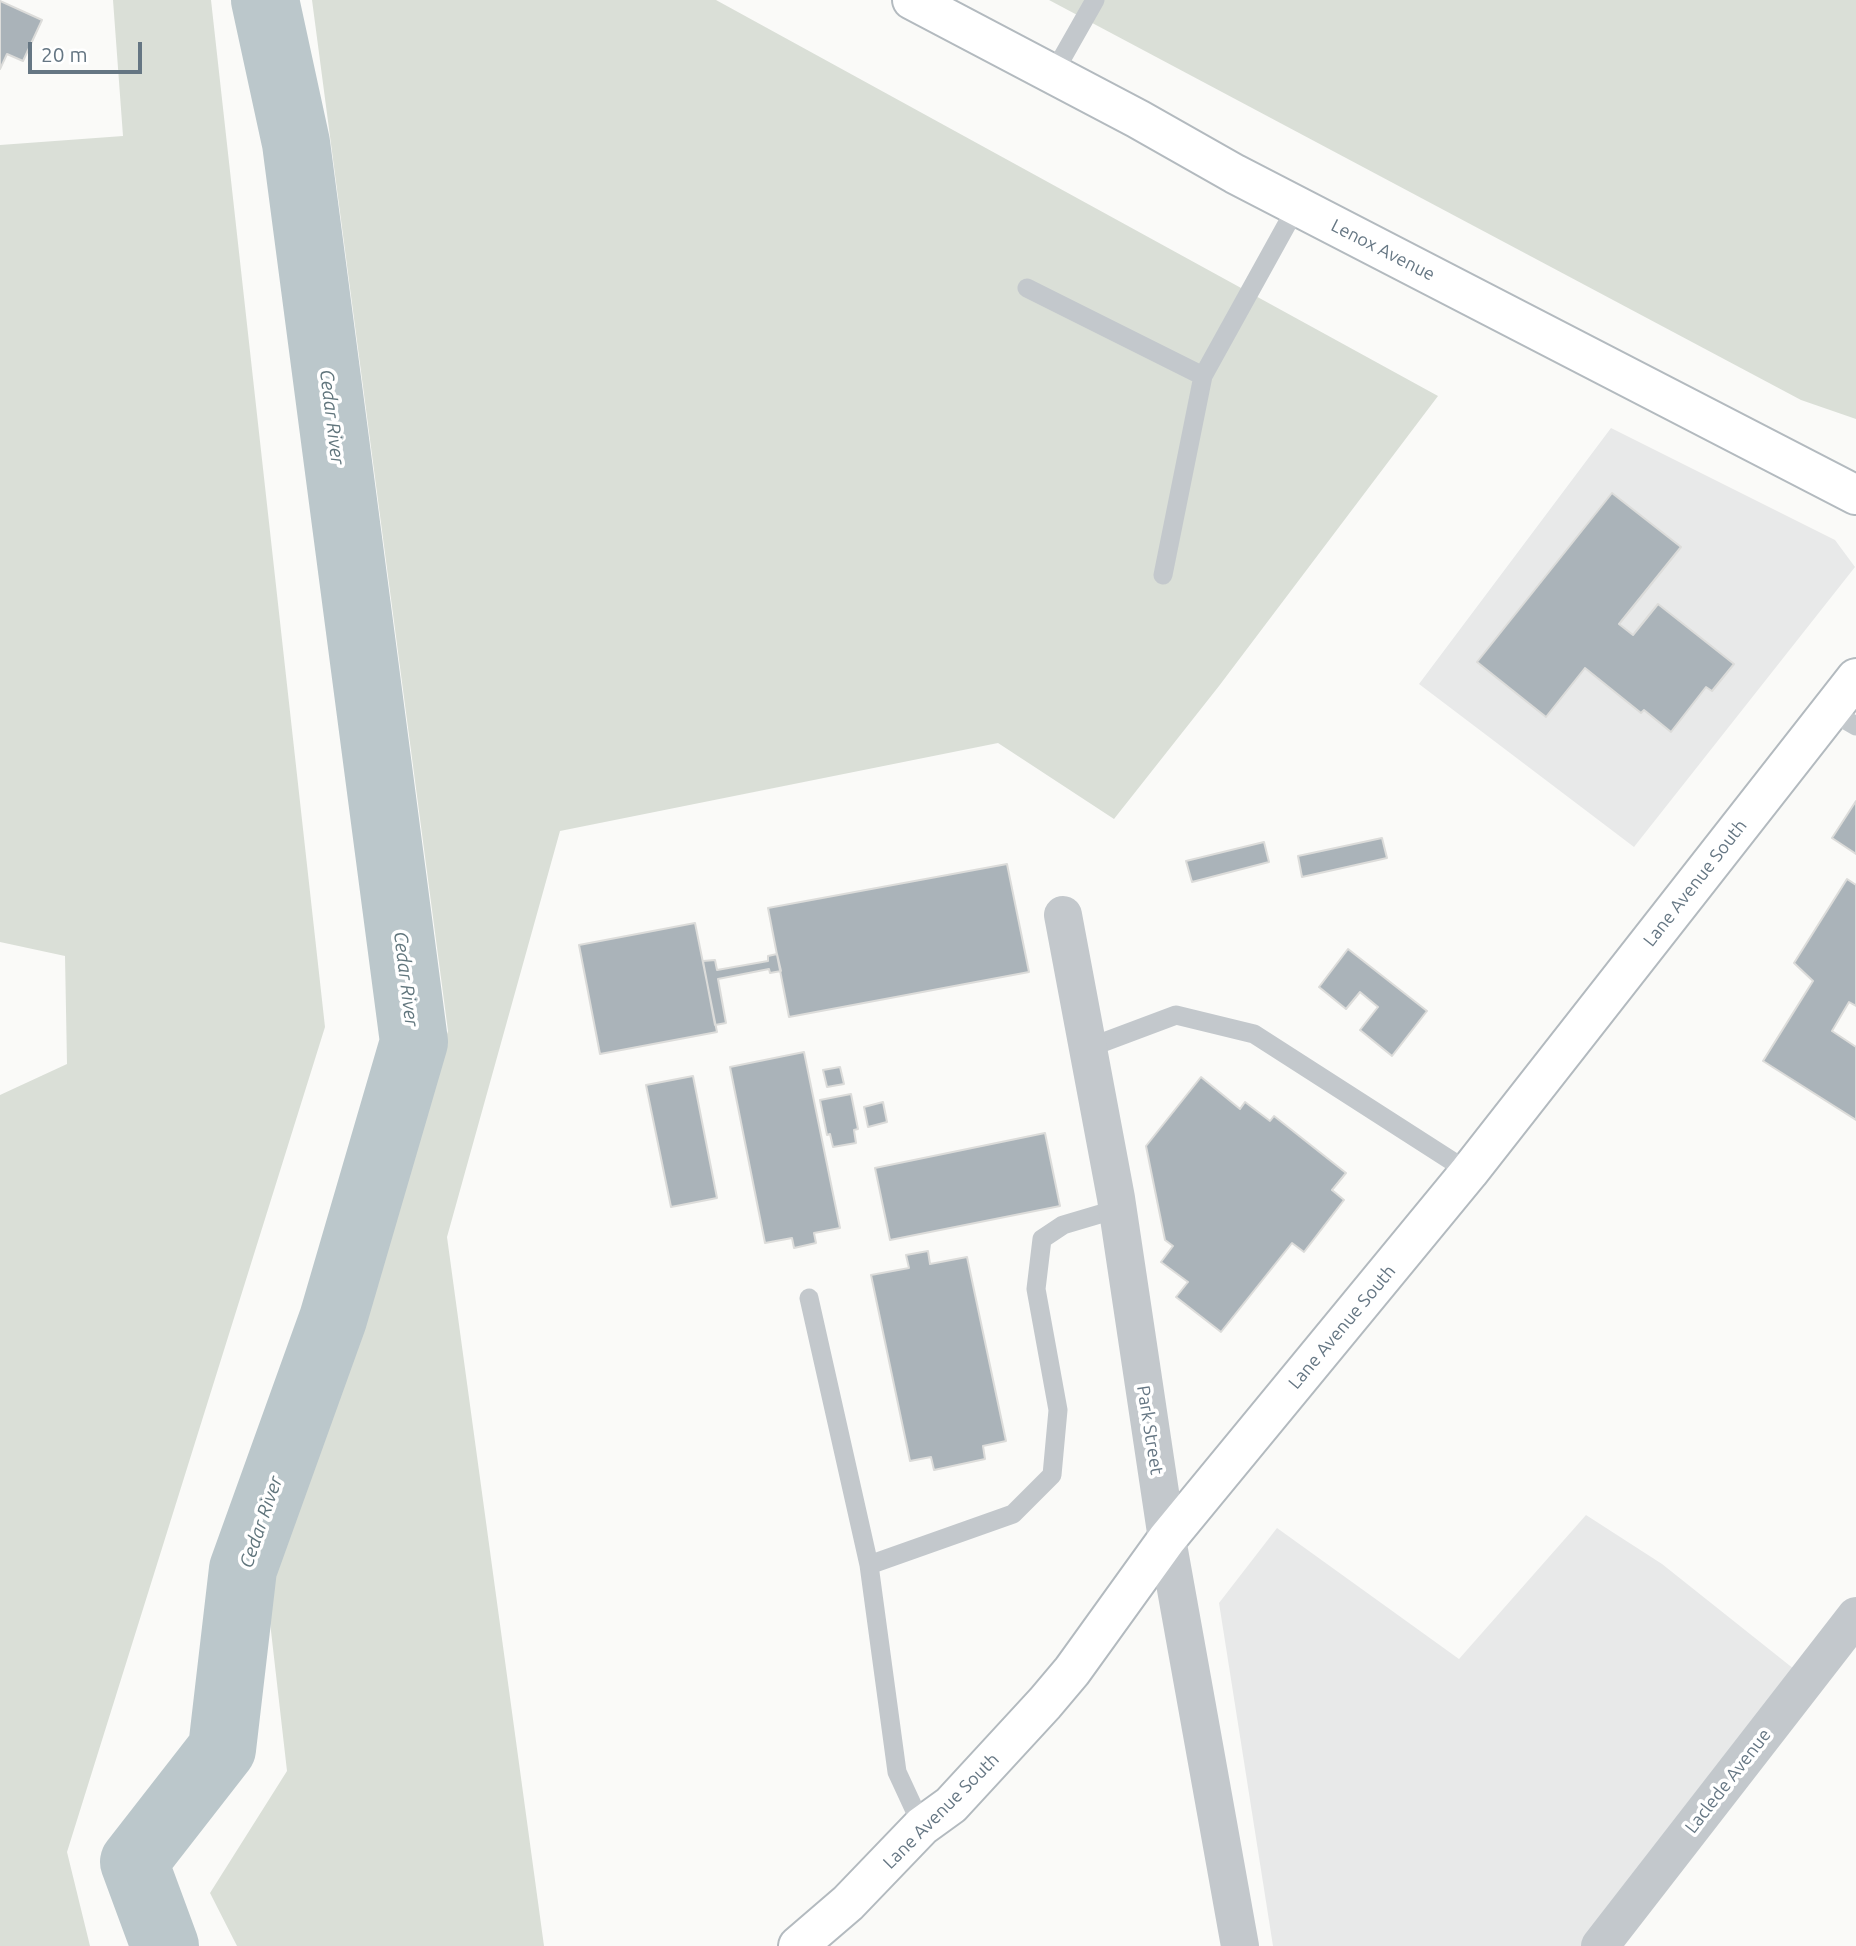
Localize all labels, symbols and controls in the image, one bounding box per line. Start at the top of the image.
scale bar [32,28,145,72]
text: 20 m [41,42,88,66]
street label: Lenox Avenue [1327,215,1439,285]
water label: Cedar River [315,368,349,466]
street label: Lane Avenue South [1639,815,1751,951]
water label: Cedar River [389,930,423,1028]
street label: Lane Avenue South [1284,1261,1400,1393]
street label: Park Street [1132,1384,1168,1476]
water label: Cedar River [235,1473,287,1571]
street label: Laclede Avenue [1680,1724,1776,1838]
street label: Lane Avenue South [879,1749,1003,1873]

